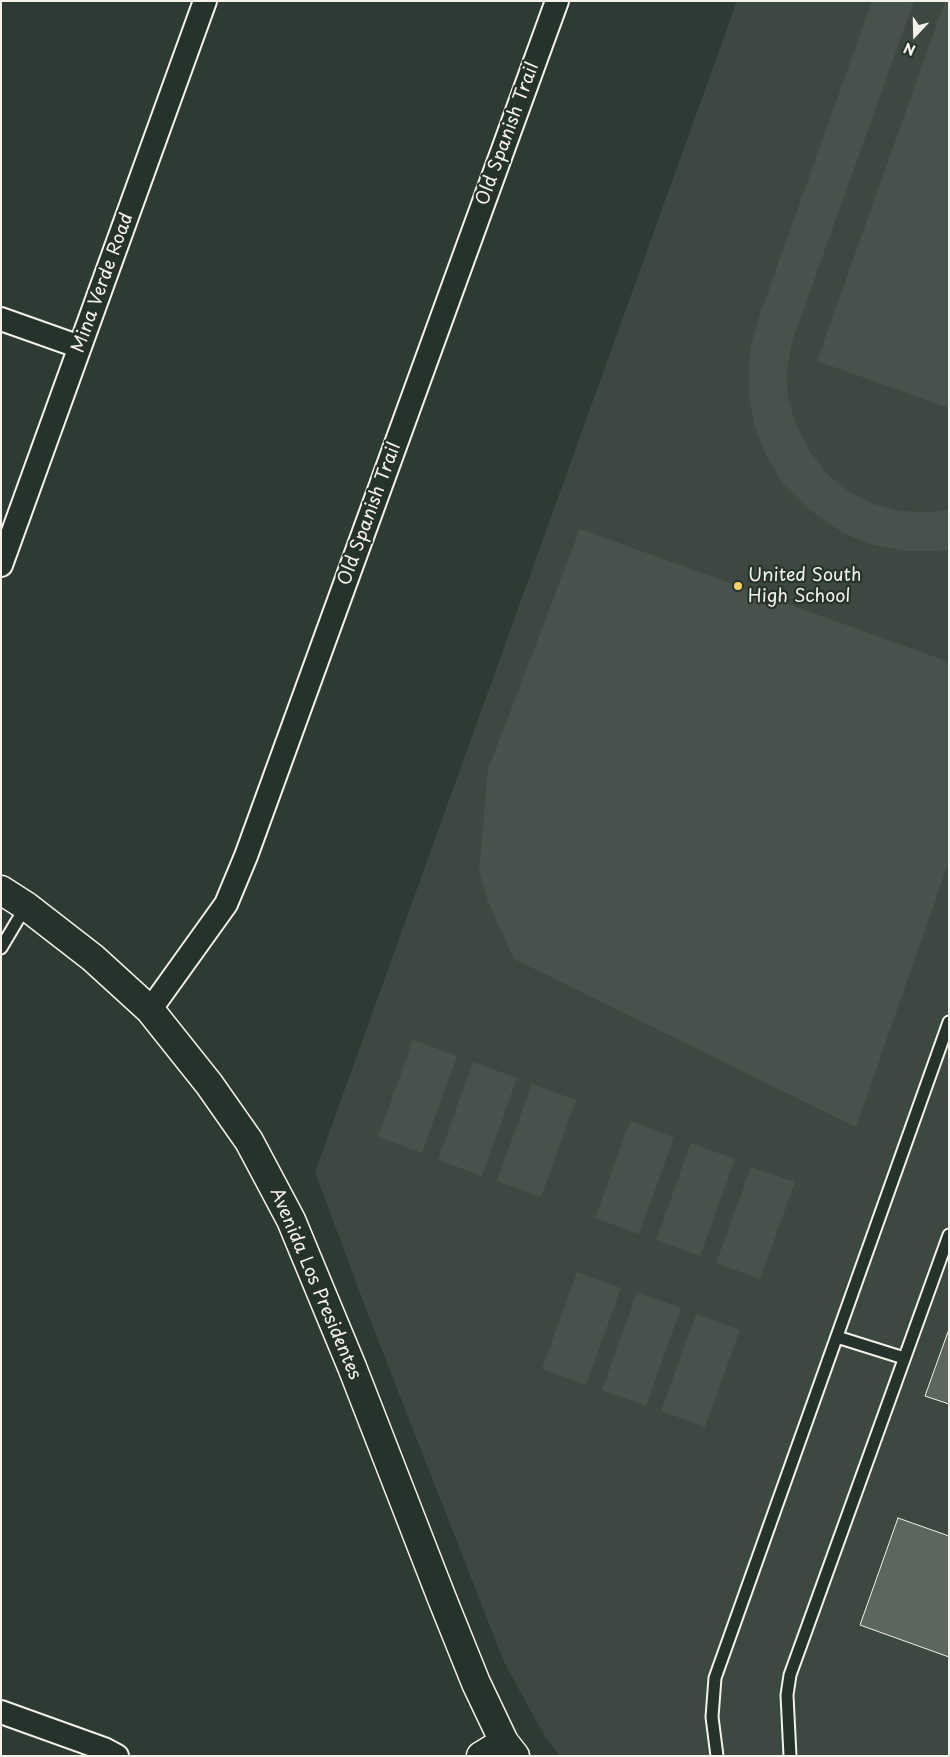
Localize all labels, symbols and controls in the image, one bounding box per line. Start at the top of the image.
north arrow [890,10,940,60]
text: N [901,38,918,61]
street label: Old Spanish Trail [472,59,544,209]
street label: Mina Verde Road [68,210,138,356]
street label: Old Spanish Trail [334,439,406,589]
place label: United South High School [748,565,861,608]
marker: United South High School [732,580,744,592]
street label: Avenida Los Presidentes [265,1185,365,1383]

